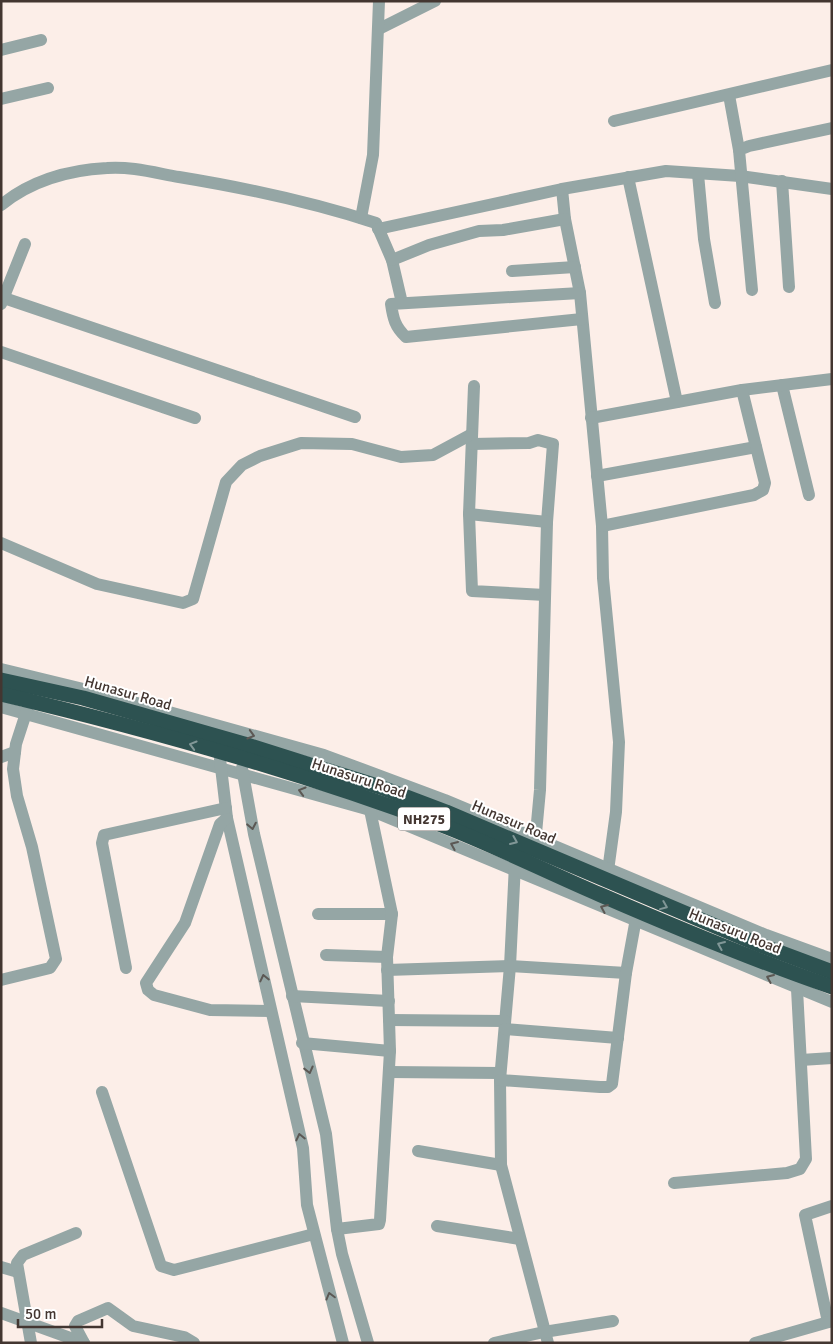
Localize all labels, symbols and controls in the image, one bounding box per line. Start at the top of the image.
street label: Hunasur Road [82,672,174,714]
one-way arrow [247,729,256,740]
one-way arrow [189,740,198,751]
street label: Hunasuru Road [310,754,408,802]
one-way arrow [298,786,306,796]
street label: Hunasur Road [469,796,559,848]
road number: NH275 [398,808,450,831]
one-way arrow [247,822,257,831]
one-way arrow [509,835,518,846]
one-way arrow [451,841,459,851]
one-way arrow [659,900,667,910]
one-way arrow [600,903,609,914]
street label: Hunasuru Road [686,904,784,958]
one-way arrow [717,940,726,951]
one-way arrow [766,973,775,984]
one-way arrow [259,974,270,983]
one-way arrow [303,1065,314,1074]
one-way arrow [295,1132,306,1141]
one-way arrow [326,1292,336,1300]
scale bar [18,1296,101,1328]
text: 50 m [25,1305,56,1323]

